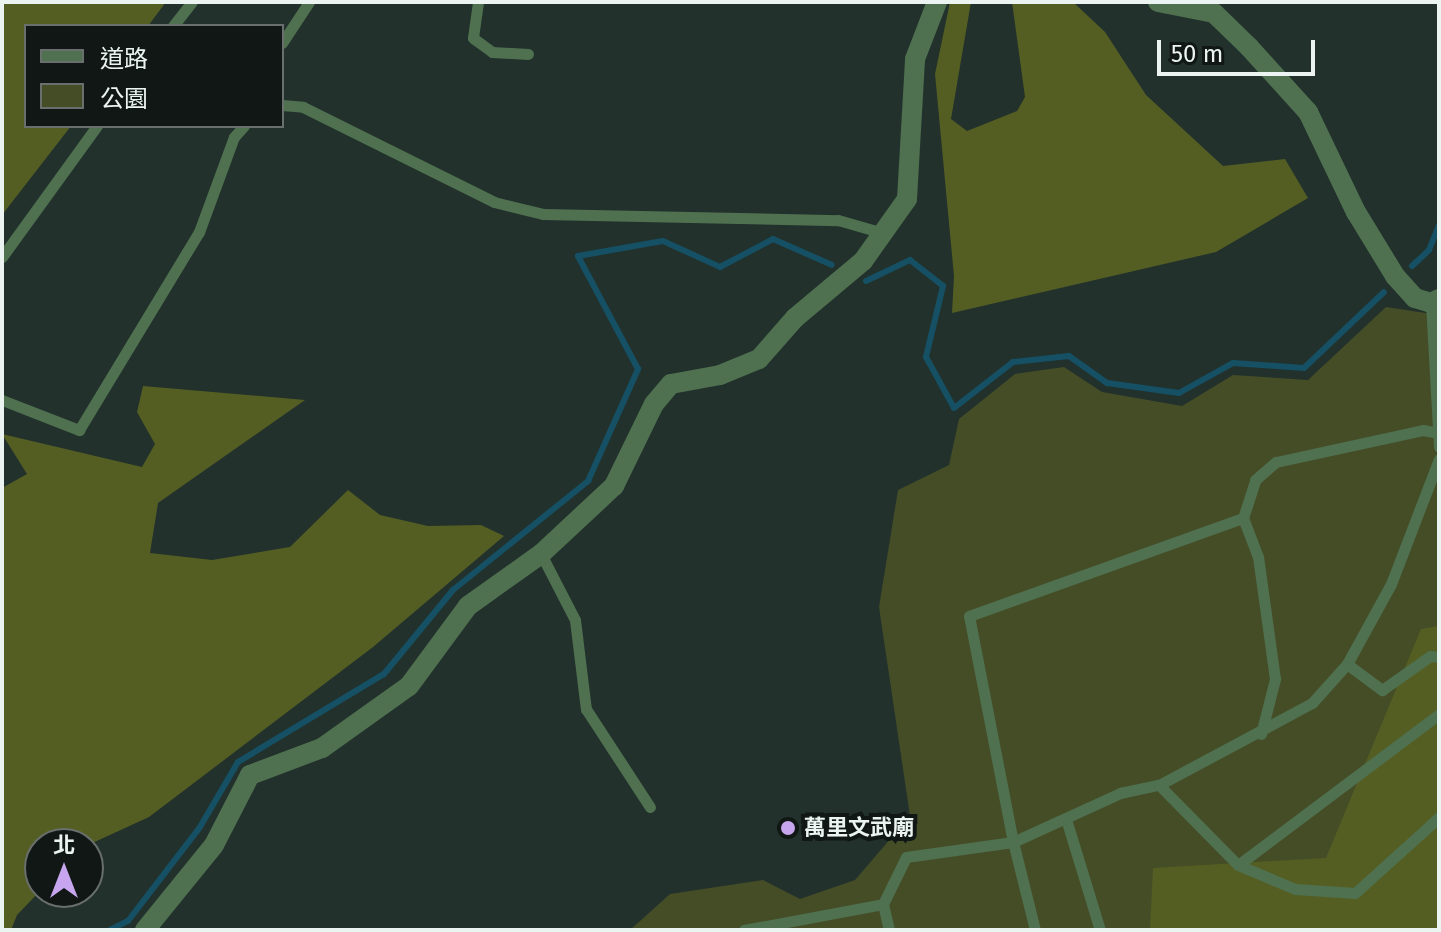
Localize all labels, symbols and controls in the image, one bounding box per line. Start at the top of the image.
legend [24,24,284,128]
scale bar [1161,24,1319,74]
text: 50 m [1171,40,1223,68]
text: 道路 [100,45,148,73]
text: 公園 [100,85,148,113]
place label: 萬里文武廟 [804,815,914,841]
marker: 萬里文武廟 [779,819,797,837]
north arrow [24,828,104,908]
text: 北 [53,832,75,859]

